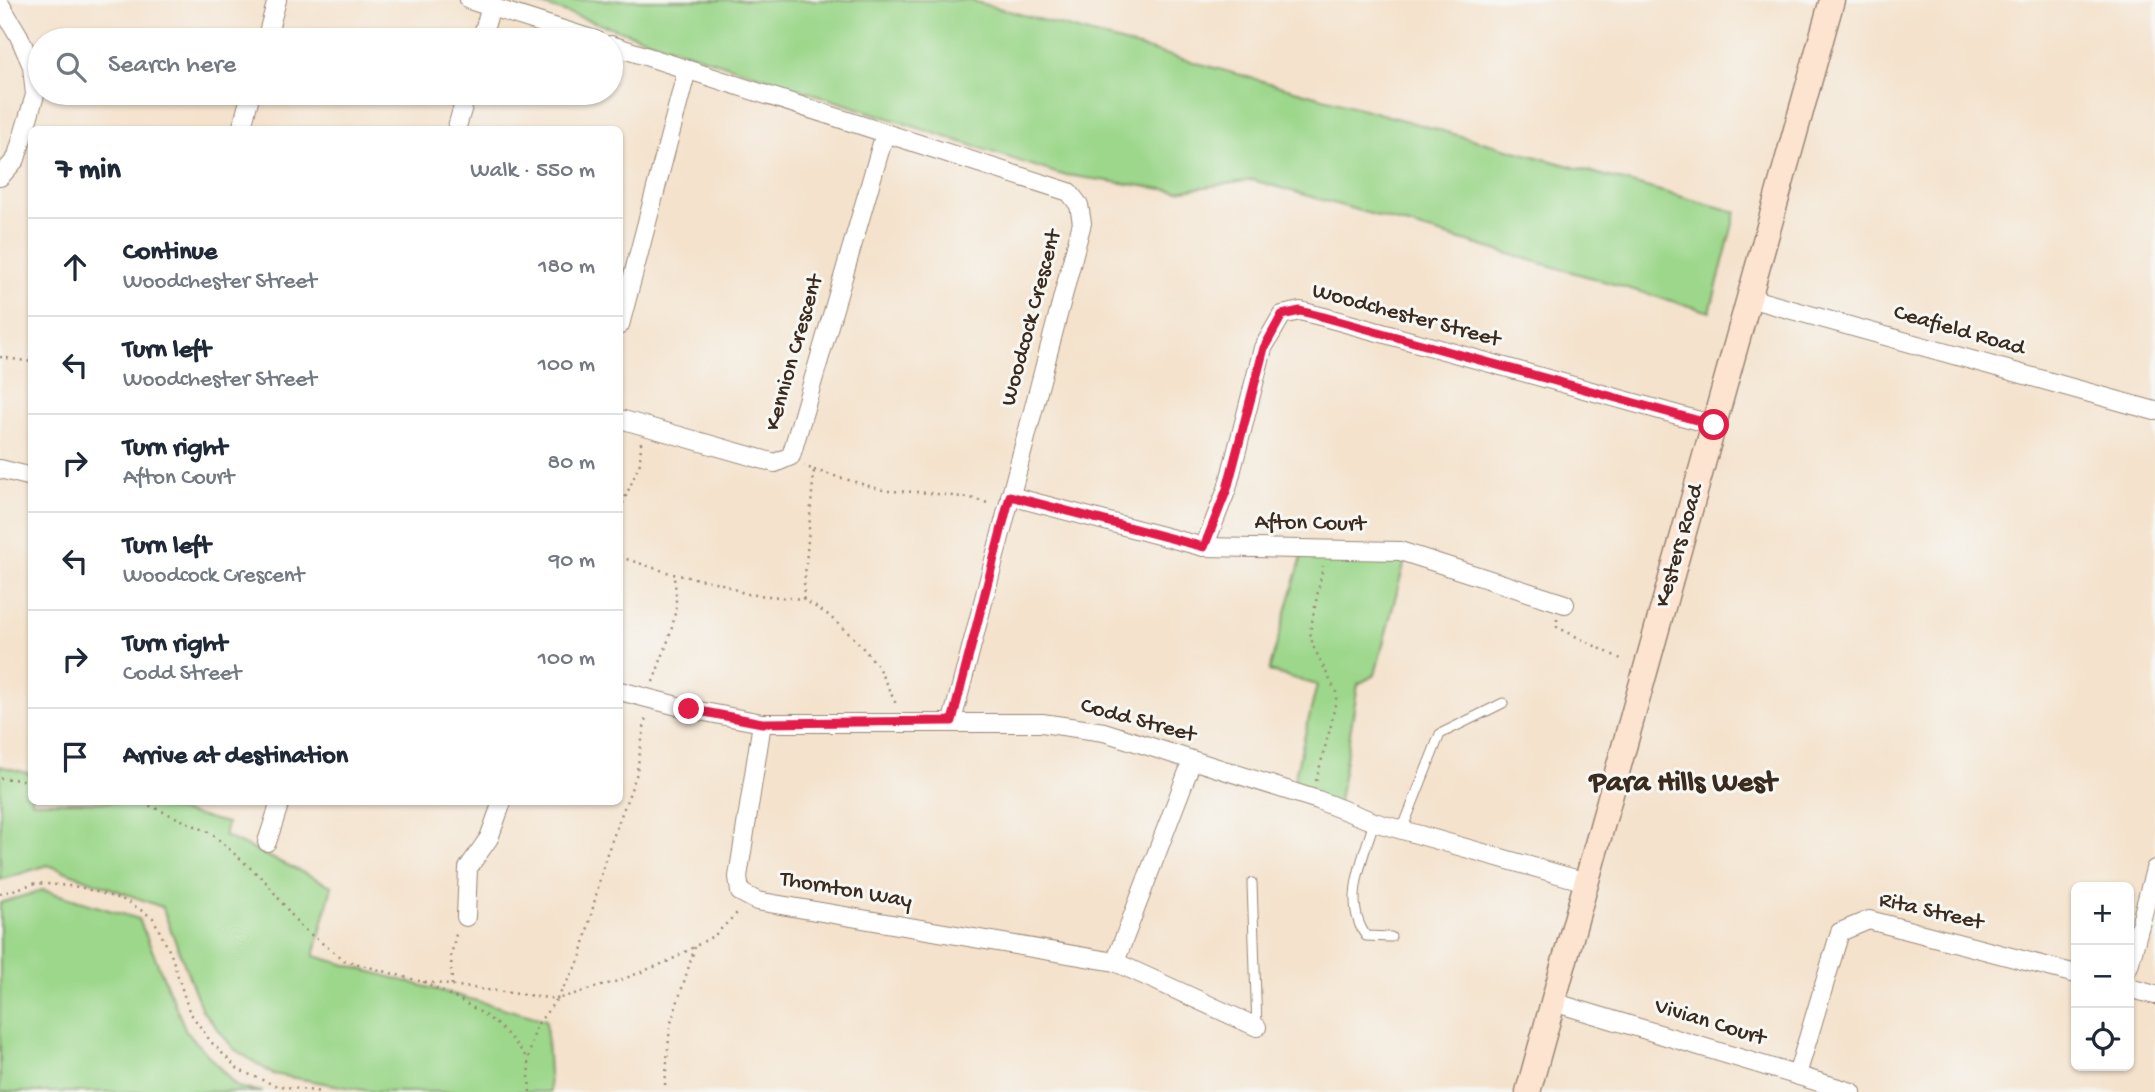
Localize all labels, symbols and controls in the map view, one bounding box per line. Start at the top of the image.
search box [28,28,623,105]
icon: search [52,48,90,86]
text: Search here [108,51,236,82]
text: 7 min [56,154,121,189]
text: Walk · 550 m [470,158,595,185]
street label: Woodcock Crescent [996,225,1069,409]
text: Continue [123,238,217,269]
icon: ahead [56,248,94,286]
text: 180 m [538,254,595,281]
text: Woodchester Street [123,269,317,296]
street label: Kennion Crescent [760,271,831,434]
street label: Woodchester Street [1309,278,1505,355]
street label: Ceafield Road [1890,299,2029,363]
text: Turn left [123,336,211,367]
icon: left [56,346,94,384]
text: 100 m [538,352,595,379]
text: Woodchester Street [123,367,317,394]
route start [1698,409,1729,440]
text: Turn right [123,434,227,465]
icon: right [56,444,94,482]
text: 80 m [548,450,595,477]
text: Afton Court [123,465,234,492]
street label: Kesters Road [1650,480,1711,611]
street label: Afton Court [1254,510,1367,538]
text: Turn left [123,532,211,563]
icon: left [56,542,94,580]
text: 90 m [549,548,595,575]
text: Woodcock Crescent [123,563,304,590]
text: Turn right [123,630,227,661]
icon: right [56,640,94,678]
text: 100 m [538,646,595,673]
text: Codd Street [123,661,241,688]
route end [673,693,704,724]
street label: Codd Street [1077,693,1200,750]
icon: arrive [56,738,94,776]
text: Arrive at destination [123,742,348,773]
district label: Para Hills West [1588,767,1779,802]
street label: Thornton Way [776,866,914,916]
map controls [2071,882,2134,1071]
button: + [2071,882,2134,945]
street label: Rita Street [1876,887,1987,937]
button: − [2071,945,2134,1008]
street label: Vivian Court [1650,993,1770,1053]
button: locate [2071,1008,2134,1071]

